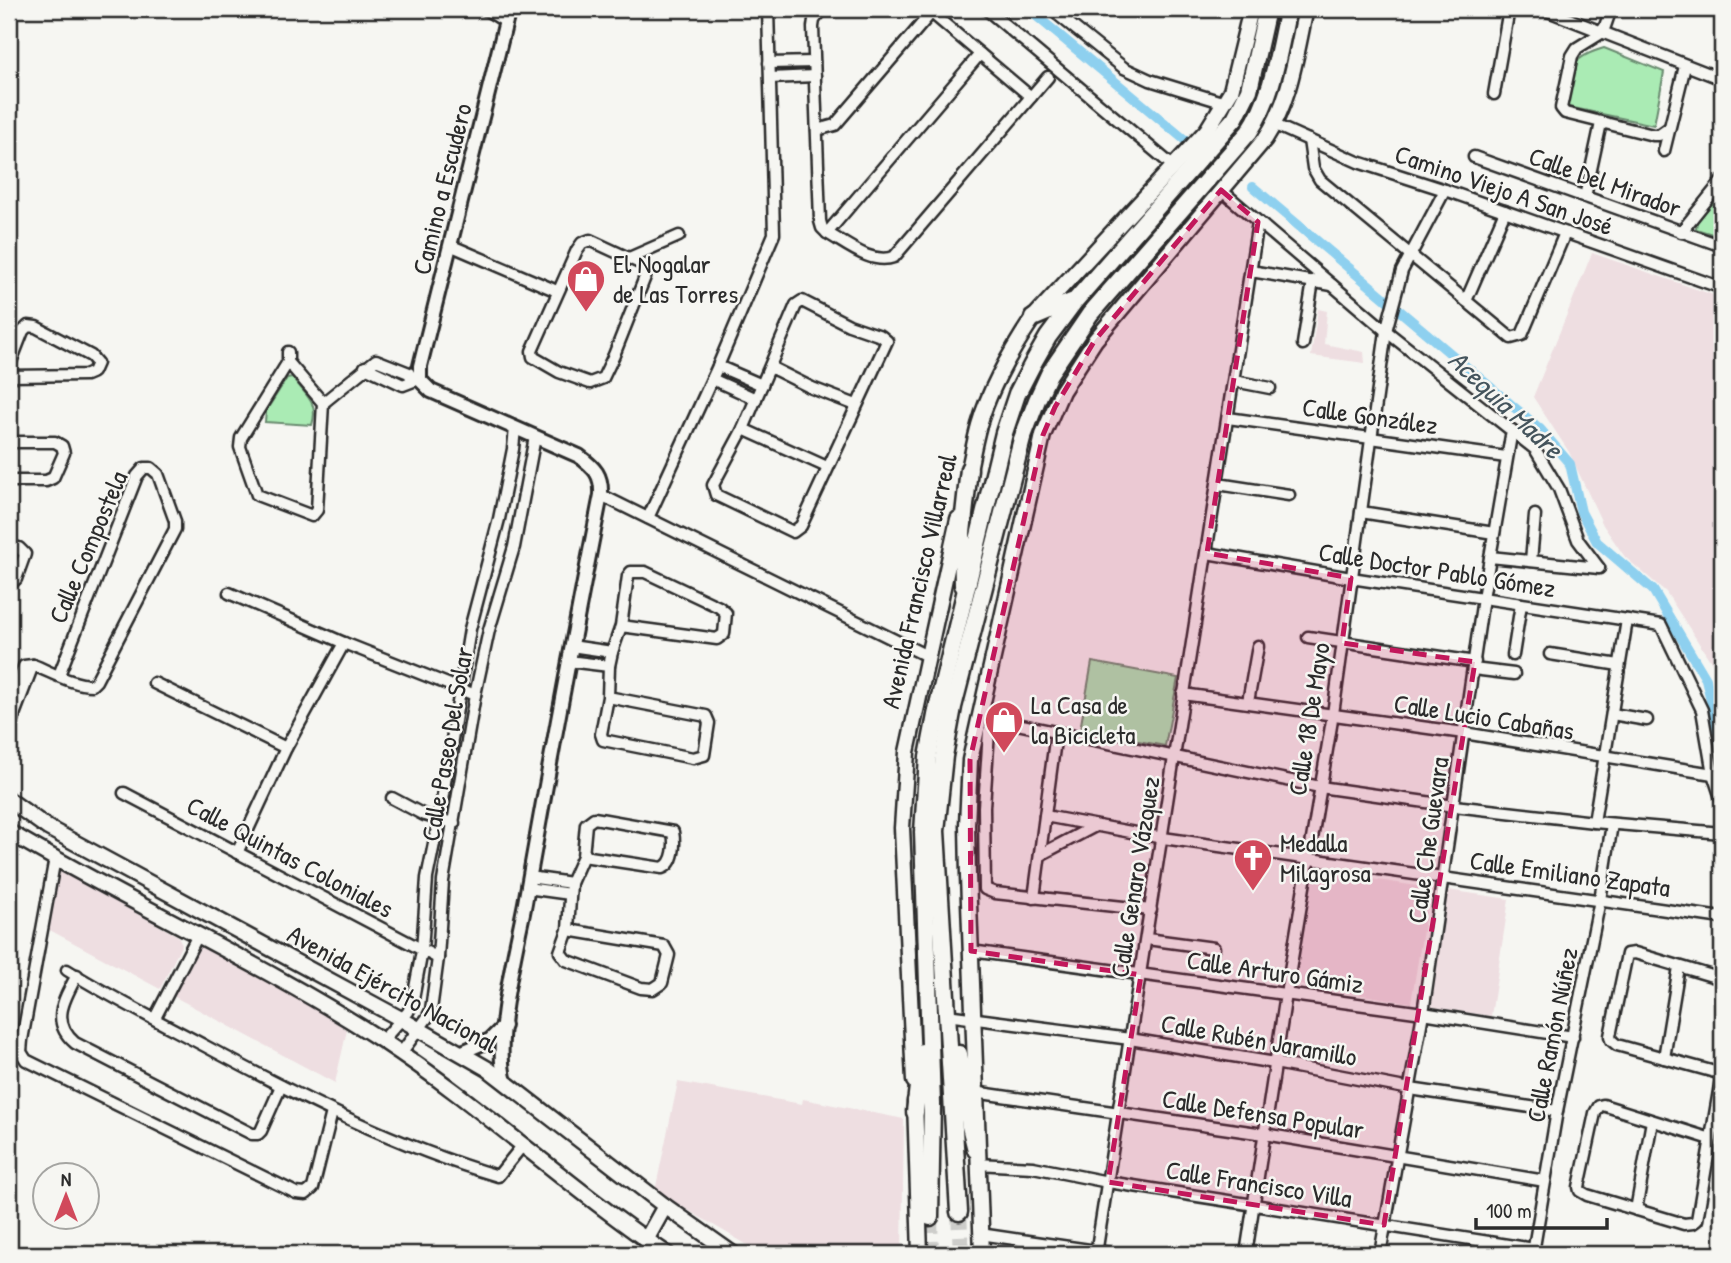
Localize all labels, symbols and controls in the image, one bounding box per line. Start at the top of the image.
street label: Camino a Escudero [403,100,480,278]
street label: Camino Viejo A San José [1390,136,1618,243]
street label: Calle Del Mirador [1524,138,1686,225]
place label: El Nogalar de Las Torres [613,246,738,311]
shop icon: El Nogalar de Las Torres [565,258,607,313]
water label: Acequia Madre [1440,341,1573,468]
street label: Calle González [1300,389,1440,442]
street label: Avenida Francisco Villarreal [872,450,965,712]
street label: Calle Compostela [40,465,135,628]
street label: Calle Doctor Pablo Gómez [1316,534,1558,606]
street label: Calle 18 De Mayo [1279,640,1338,798]
street label: Calle Paseo Del Solar [412,644,481,844]
street label: Calle Lucio Cabañas [1392,685,1577,748]
place label: La Casa de la Bicicleta [1031,687,1136,752]
shop icon: La Casa de la Bicicleta [983,699,1025,754]
street label: Calle Che Guevara [1399,755,1456,925]
street label: Calle Genaro Vázquez [1101,774,1168,980]
street label: Calle Quintas Coloniales [181,787,400,926]
place label: Medalla Milagrosa [1280,825,1371,890]
church icon: Medalla Milagrosa [1232,837,1274,892]
street label: Calle Emiliano Zapata [1468,842,1672,905]
street label: Avenida Ejército Nacional [282,916,505,1061]
street label: Calle Arturo Gámiz [1185,942,1366,1001]
street label: Calle Ramón Núñez [1517,945,1586,1125]
street label: Calle Rubén Jaramillo [1158,1005,1360,1074]
street label: Calle Defensa Popular [1160,1080,1367,1147]
street label: Calle Francisco Villa [1164,1152,1355,1215]
north arrow [32,1162,102,1232]
text: N [61,1166,71,1192]
scale bar [1476,1186,1607,1230]
text: 100 m [1486,1196,1532,1225]

